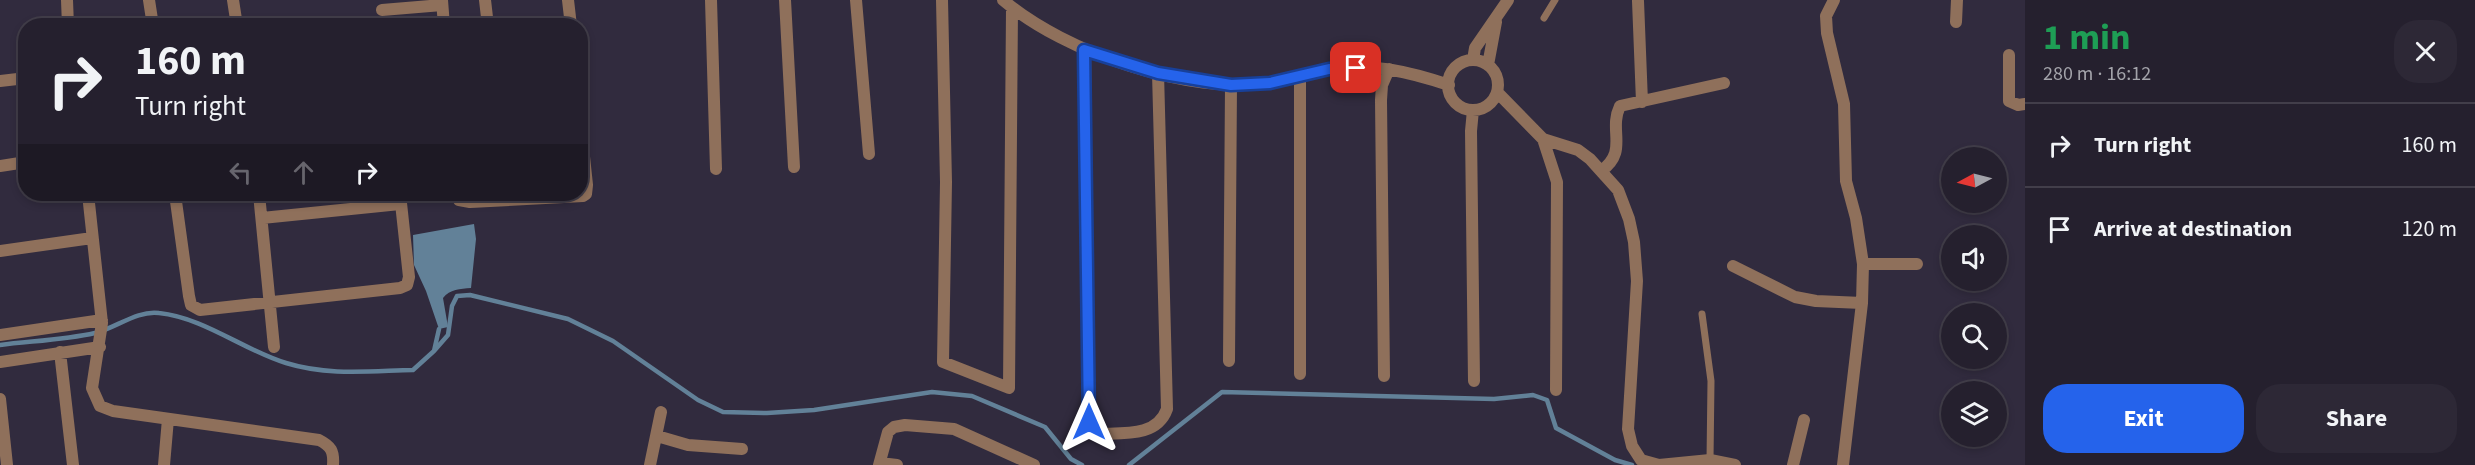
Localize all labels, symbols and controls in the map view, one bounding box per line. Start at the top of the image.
text: 1 min [2043,12,2131,63]
button: close [2394,20,2457,83]
text: 160 m [135,31,246,91]
icon: right [36,42,114,120]
pin [1330,42,1381,93]
icon: arrive [1339,51,1372,84]
text: 280 m · 16:12 [2043,60,2151,88]
text: Turn right [135,87,246,126]
icon: right [2043,129,2076,162]
text: Turn right [2094,129,2191,161]
text: 160 m [2402,129,2457,161]
north arrow [1941,147,2007,213]
map controls [1941,147,2007,447]
icon: left [224,156,257,189]
icon: ahead [287,156,320,189]
icon: right [350,156,383,189]
icon: arrive [2043,213,2076,246]
text: Arrive at destination [2094,213,2292,245]
text: 120 m [2402,213,2457,245]
button: sound [1941,225,2007,291]
button: search [1941,303,2007,369]
button: layers [1941,381,2007,447]
button: Exit [2043,384,2244,453]
button: Share [2256,384,2457,453]
position arrow [1057,390,1121,454]

